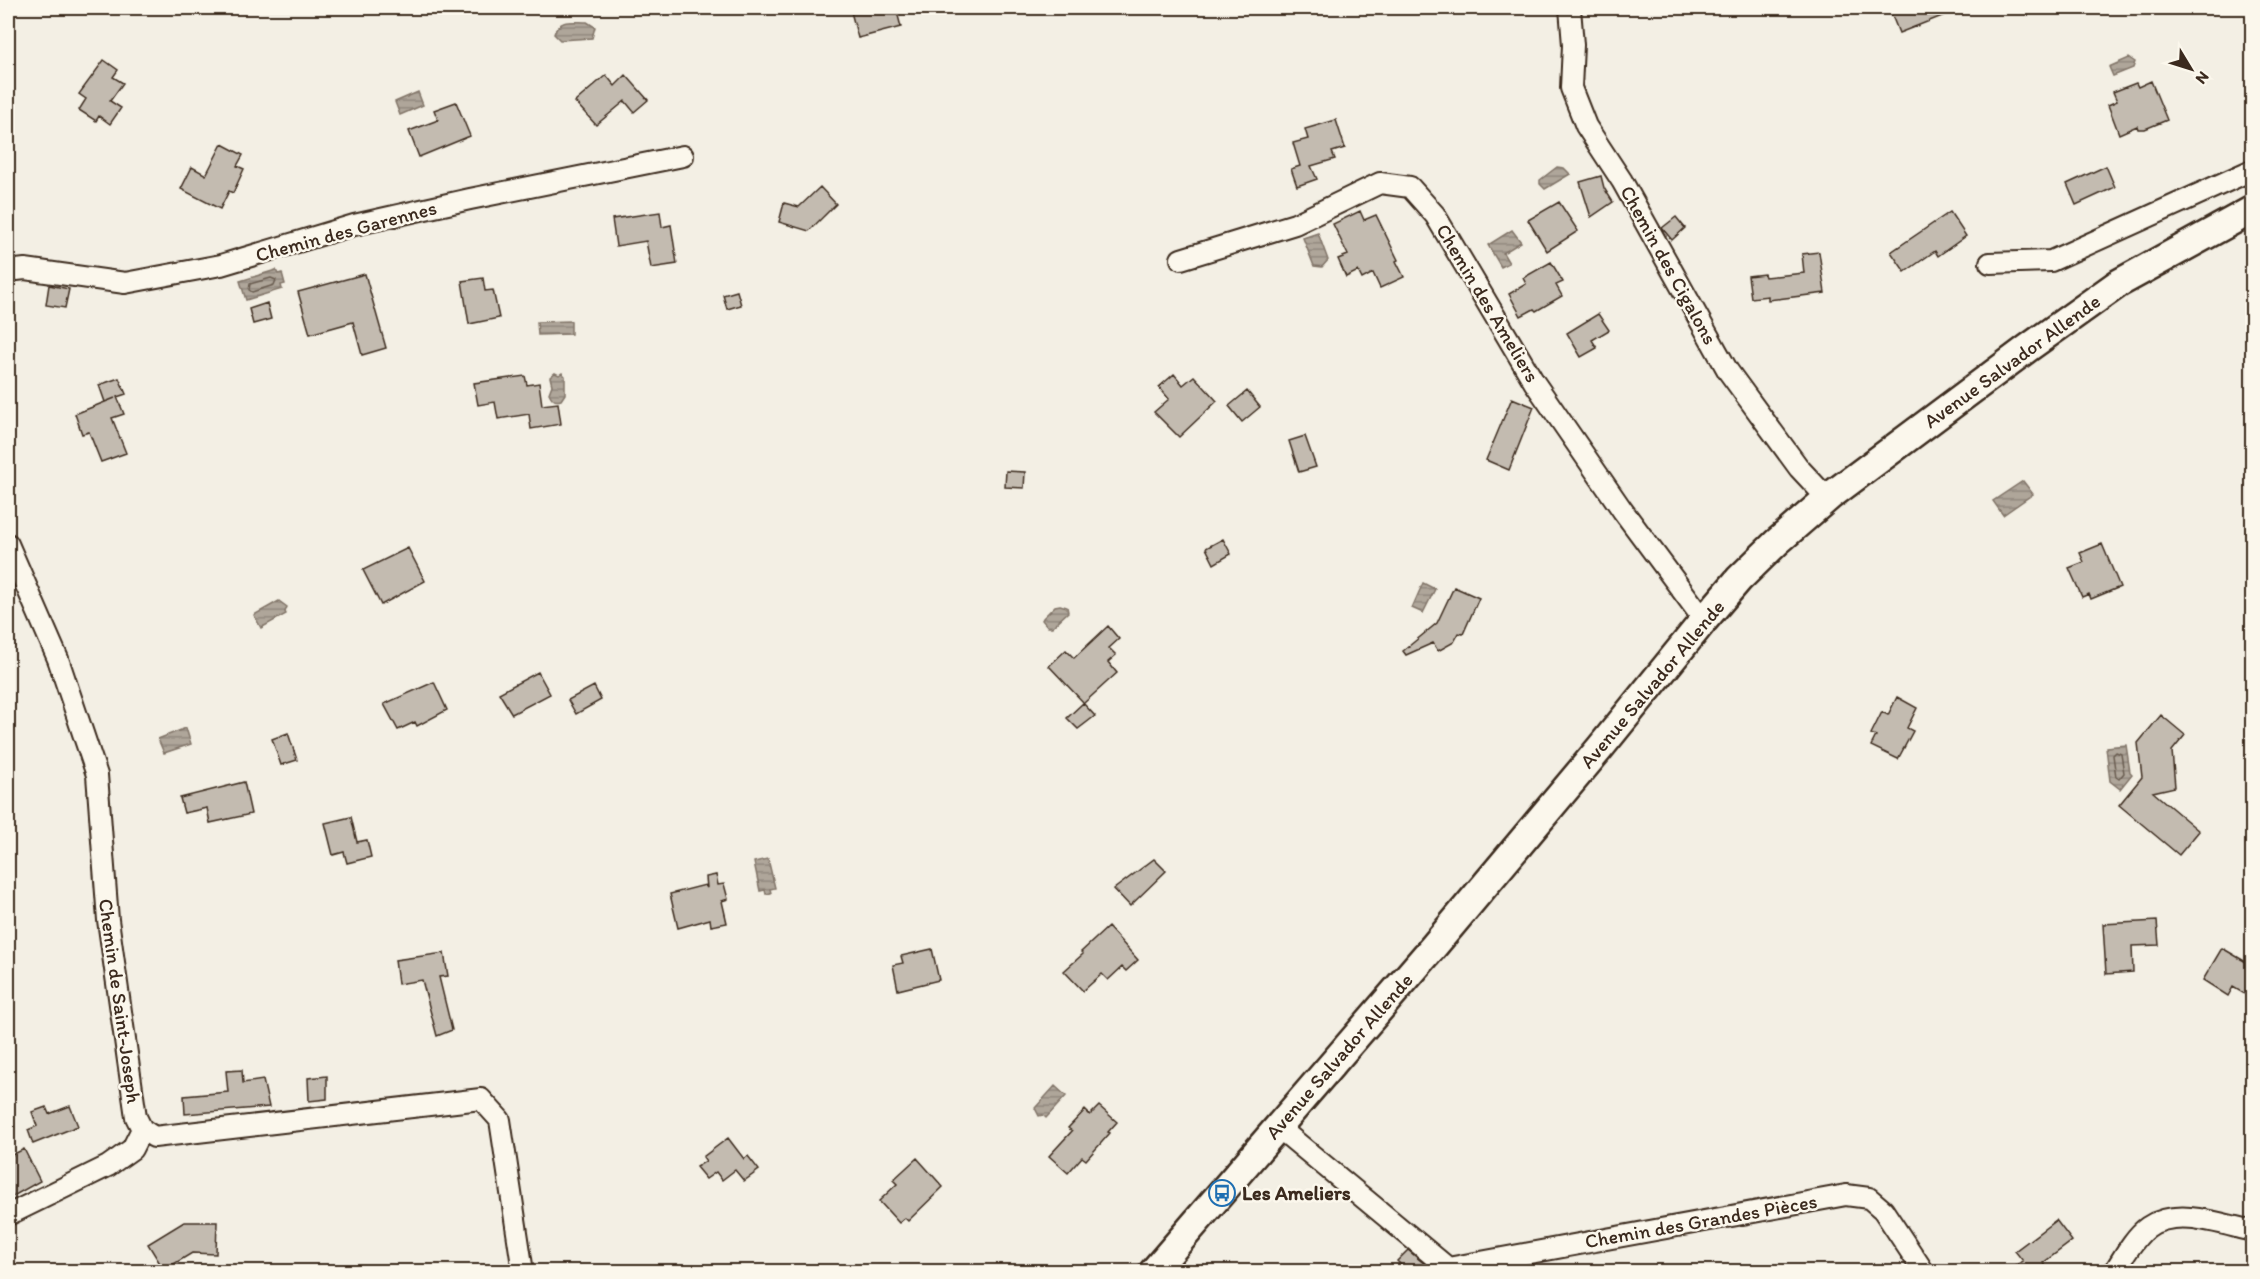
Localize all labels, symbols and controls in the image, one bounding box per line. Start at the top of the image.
north arrow [2161,39,2221,99]
text: N [2192,68,2213,88]
street label: Chemin des Cigalons [1615,181,1723,349]
street label: Chemin des Garennes [253,195,439,267]
street label: Chemin des Ameliers [1431,219,1545,387]
street label: Avenue Salvador Allende [1919,289,2105,433]
street label: Avenue Salvador Allende [1575,595,1729,773]
street label: Chemin de Saint-Joseph [94,897,146,1105]
street label: Avenue Salvador Allende [1260,968,1418,1144]
bus stop icon: Les Ameliers [1207,1178,1237,1208]
place label: Les Ameliers [1242,1181,1351,1205]
street label: Chemin des Grandes Pièces [1583,1189,1819,1253]

